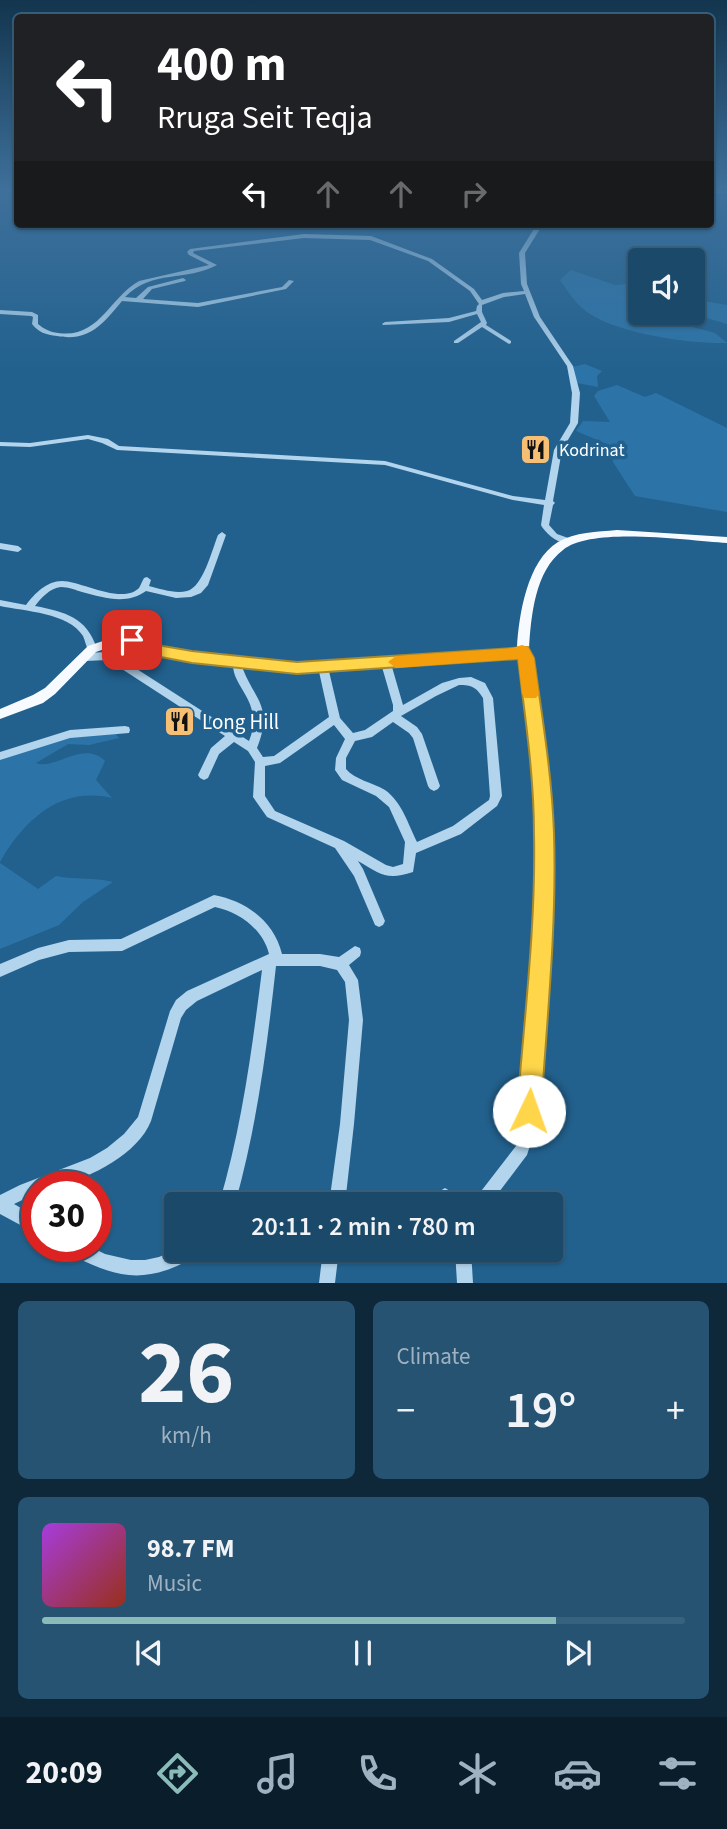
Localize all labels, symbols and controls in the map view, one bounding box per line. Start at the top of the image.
text: 400 m [157,30,286,100]
icon: left [42,42,133,133]
text: Rruga Seit Teqja [157,95,373,141]
icon: left [236,175,274,213]
icon: ahead [309,175,347,213]
icon: ahead [382,175,420,213]
icon: right [455,175,493,213]
map controls [628,248,705,325]
button: sound [628,248,705,325]
restaurant icon: Kodrinat [519,433,553,467]
place label: Kodrinat [559,438,624,463]
pin [102,610,162,670]
icon: arrive [113,621,151,659]
restaurant icon: Long Hill [162,705,196,739]
place label: Long Hill [202,707,279,737]
position arrow [492,1074,566,1148]
speed limit sign: 30 [21,1171,112,1262]
text: 20:11 · 2 min · 780 m [251,1208,476,1245]
text: 26 [138,1309,234,1438]
text: Climate [397,1340,470,1373]
text: 19° [505,1374,576,1448]
text: − [397,1384,415,1438]
text: + [666,1384,685,1438]
text: km/h [161,1419,212,1452]
text: 98.7 FM [147,1530,235,1567]
text: Music [147,1567,202,1600]
icon: previous [130,1634,168,1672]
icon: pause [344,1634,382,1672]
icon: next [559,1634,597,1672]
icon: directions [153,1749,202,1798]
icon: music [253,1749,302,1798]
icon: phone [353,1749,402,1798]
icon: climate [453,1749,502,1798]
icon: car [553,1749,602,1798]
icon: filters [653,1749,702,1798]
text: 20:09 [25,1750,103,1796]

